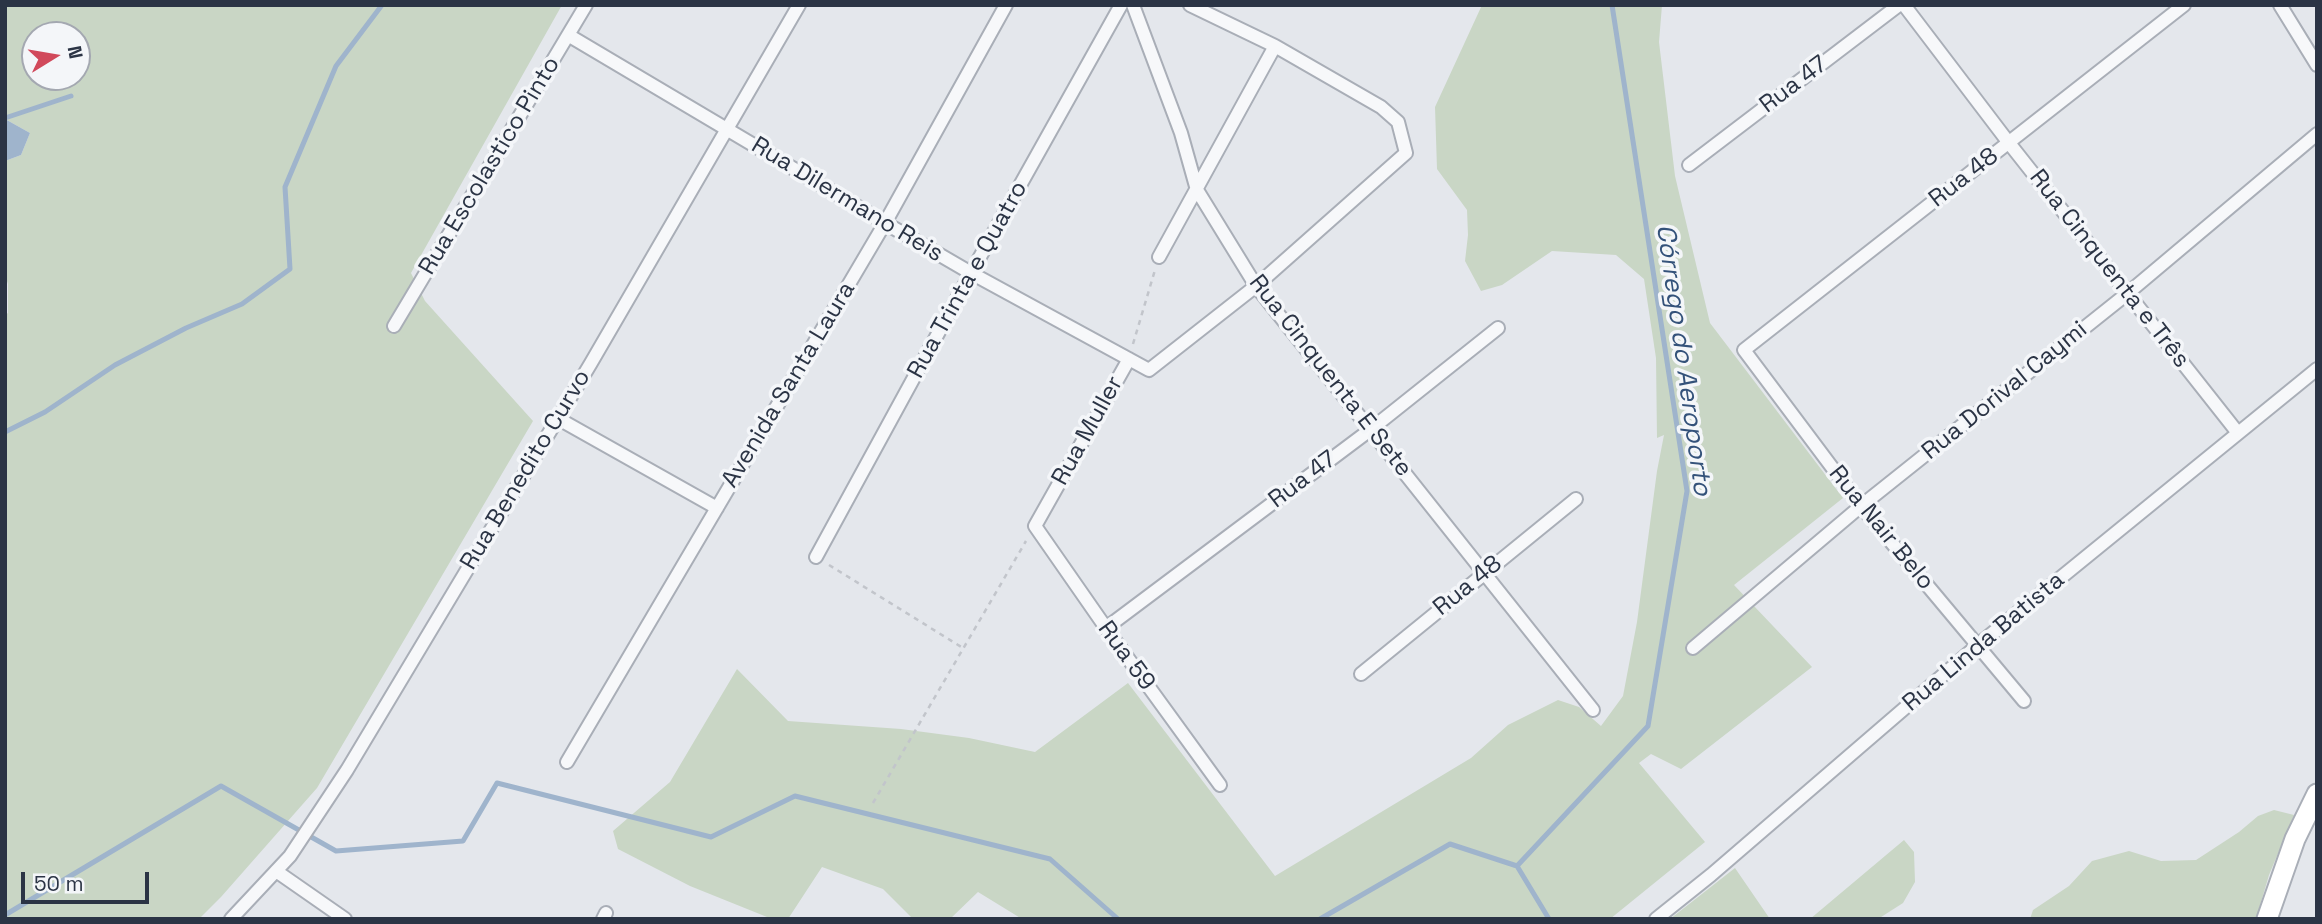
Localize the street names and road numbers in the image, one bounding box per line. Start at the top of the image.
street label: Rua 47 [1754,50,1834,120]
street label: Rua Escolastico Pinto [413,52,567,280]
street label: Rua Dilermano Reis [746,131,948,269]
street label: Rua 48 [1924,142,2004,214]
street label: Rua Cinquenta e Três [2023,164,2195,374]
street label: Rua Trinta e Quatro [902,176,1034,384]
street label: Rua Cinquenta E Sete [1242,269,1418,483]
street label: Avenida Santa Laura [716,277,862,493]
street label: Rua Dorival Caymi [1917,316,2093,466]
street label: Rua Benedito Curvo [455,365,597,575]
street label: Rua Muller [1046,371,1130,491]
street label: Rua 47 [1263,445,1343,515]
street label: Rua Nair Belo [1822,460,1940,596]
street label: Rua 48 [1428,550,1508,622]
street label: Rua Linda Batista [1897,566,2071,718]
street label: Rua 59 [1091,616,1161,696]

